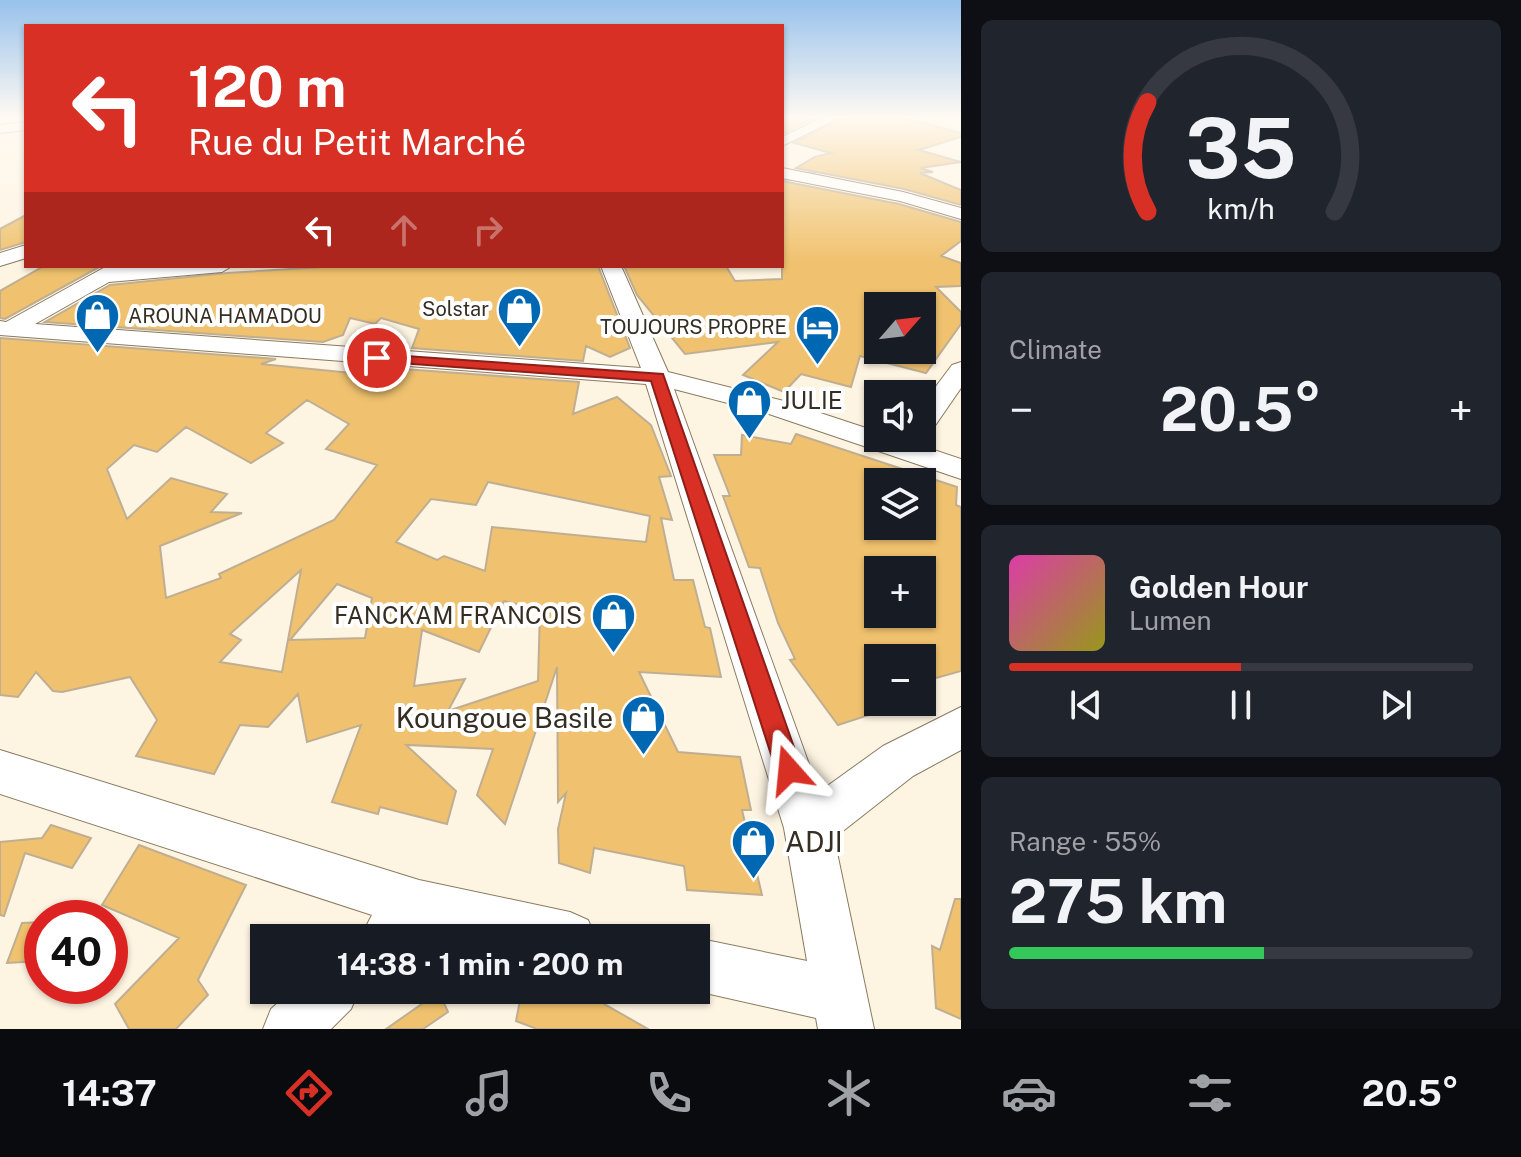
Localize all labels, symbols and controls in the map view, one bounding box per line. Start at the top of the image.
text: 120 m [188,54,346,120]
icon: left [56,56,160,160]
text: 35 [1185,99,1297,197]
text: Rue du Petit Marché [188,121,526,163]
text: km/h [1207,192,1275,225]
icon: left [298,208,342,252]
icon: ahead [382,208,426,252]
icon: right [466,208,510,252]
shop icon: Solstar [496,285,544,348]
shop icon: AROUNA HAMADOU [73,292,121,355]
north arrow [864,292,936,364]
map controls [864,292,936,716]
place label: Solstar [422,297,489,321]
hotel icon: TOUJOURS PROPRE [794,303,842,366]
place label: AROUNA HAMADOU [128,304,322,328]
place label: TOUJOURS PROPRE [600,315,787,339]
pin [343,324,411,392]
text: Climate [1009,334,1102,365]
icon: arrive [355,336,399,380]
text: 20.5° [1160,374,1322,445]
shop icon: JULIE [726,377,774,440]
button: sound [864,380,936,452]
text: − [1009,384,1033,436]
text: + [1449,384,1473,436]
place label: JULIE [781,386,843,414]
button: layers [864,468,936,540]
button: + [864,556,936,628]
text: Golden Hour [1129,569,1308,605]
shop icon: FANCKAM FRANCOIS [589,592,637,655]
place label: FANCKAM FRANCOIS [334,601,582,629]
text: Lumen [1129,605,1212,636]
button: − [864,644,936,716]
icon: previous [1064,683,1108,727]
icon: pause [1219,683,1263,727]
icon: next [1374,683,1418,727]
shop icon: Koungoue Basile [620,694,668,757]
place label: Koungoue Basile [396,701,613,734]
position arrow [747,728,831,812]
shop icon: ADJI [730,818,778,881]
place label: ADJI [785,825,843,858]
text: Range · 55% [1009,826,1161,857]
text: 275 km [1009,866,1227,937]
speed limit sign: 40 [24,900,128,1004]
text: 14:38 · 1 min · 200 m [337,946,623,982]
icon: directions [281,1065,337,1121]
icon: music [461,1065,517,1121]
icon: phone [641,1065,697,1121]
icon: climate [821,1065,877,1121]
icon: car [1001,1065,1057,1121]
icon: filters [1182,1065,1238,1121]
text: 14:37 [62,1072,157,1114]
text: 20.5° [1362,1072,1459,1114]

